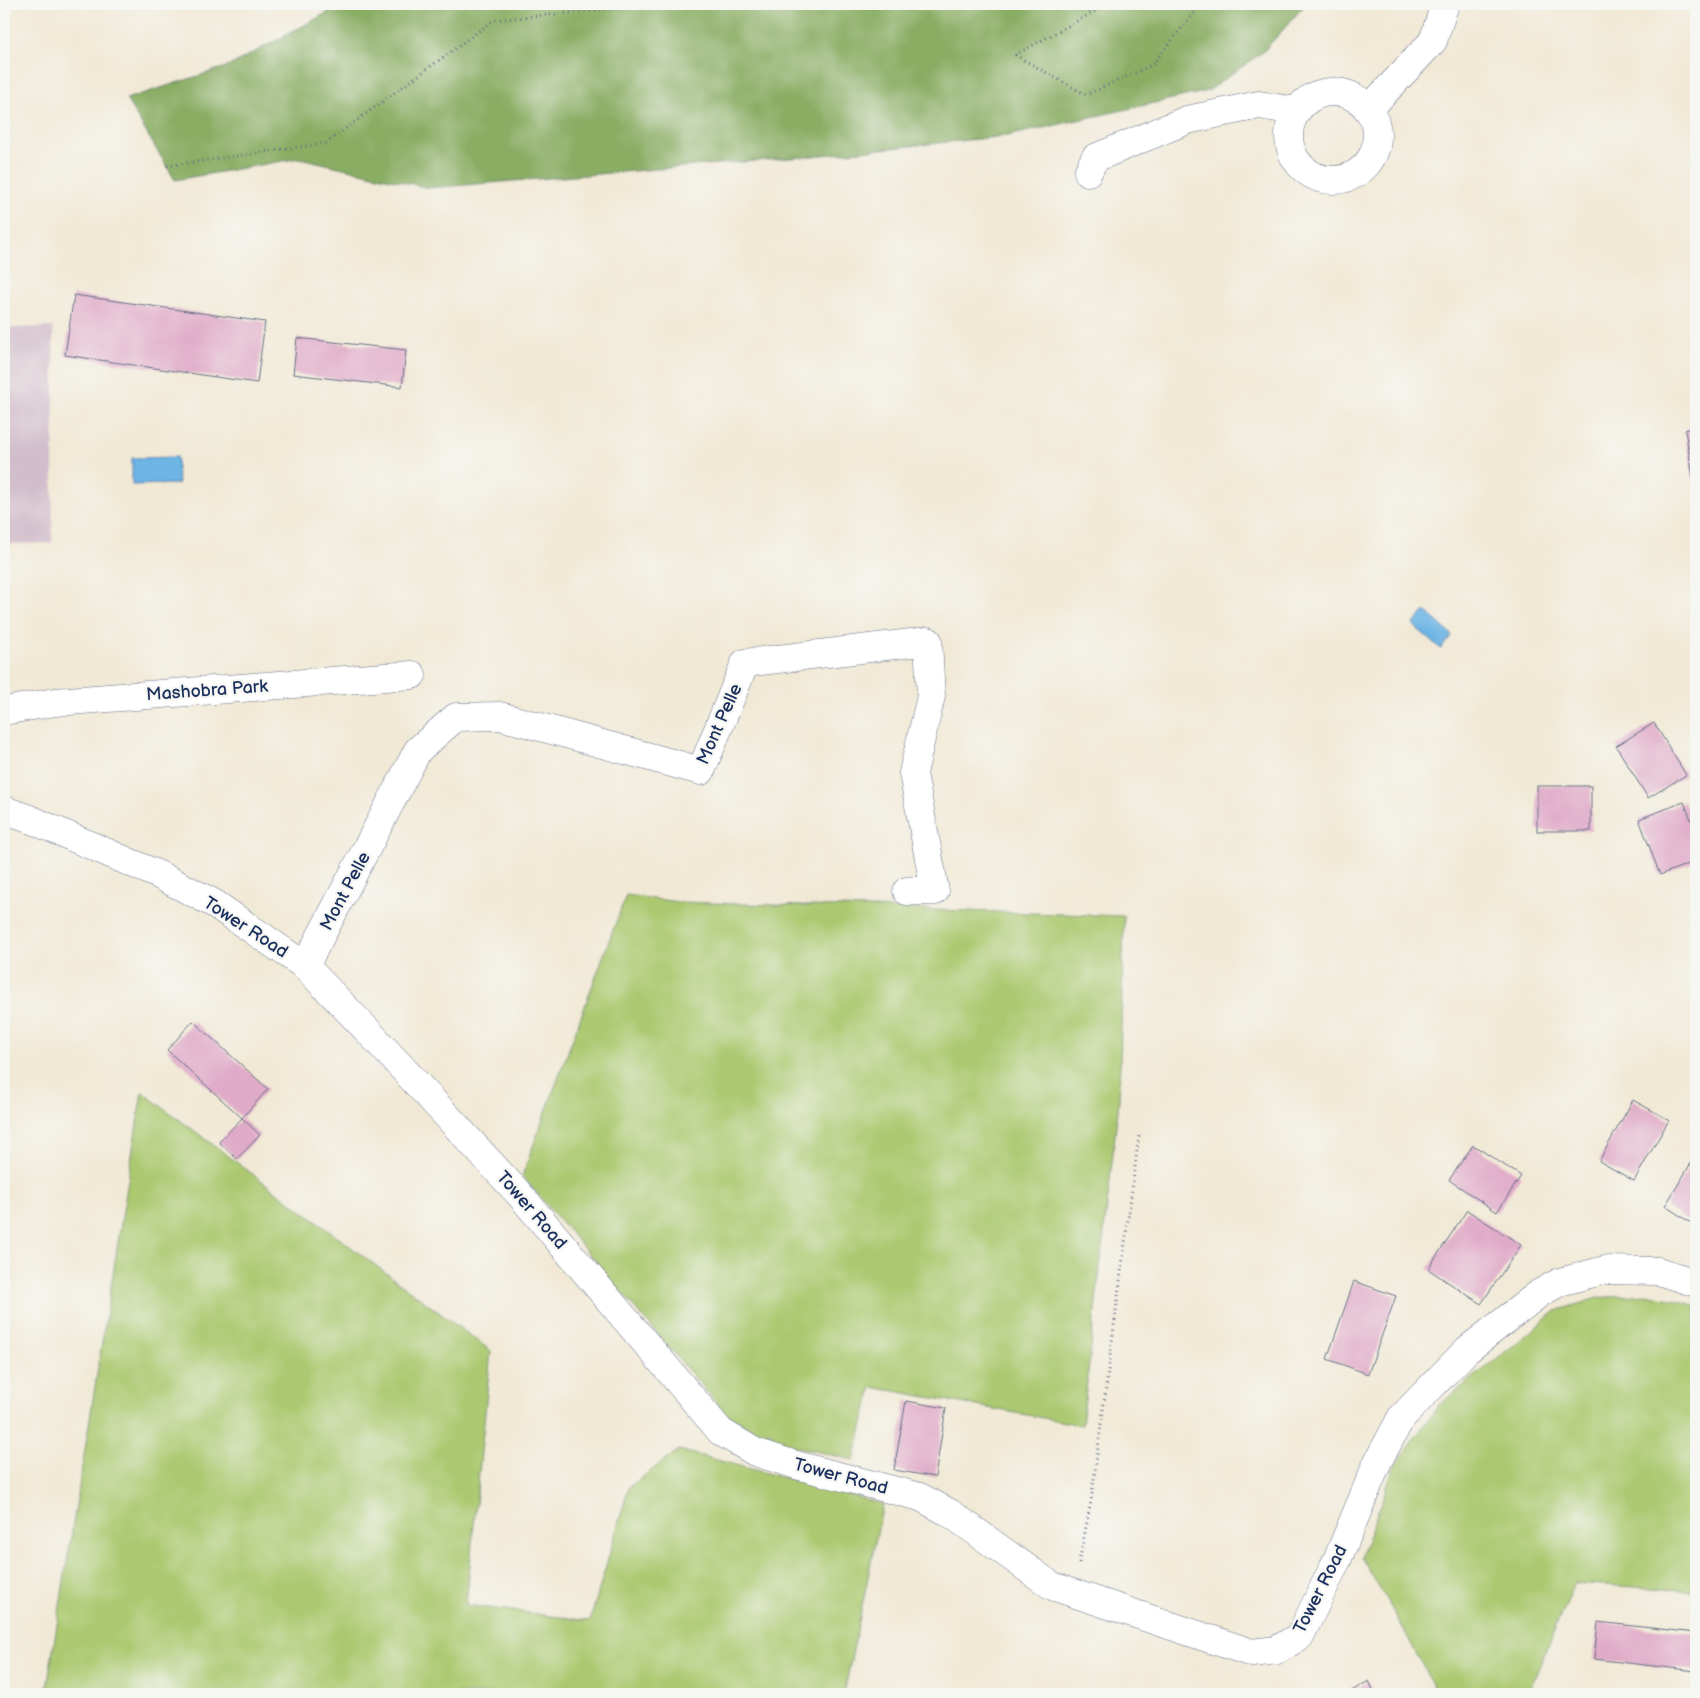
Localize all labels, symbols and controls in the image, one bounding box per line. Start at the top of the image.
street label: Mashobra Park [145,676,269,705]
street label: Mont Pelle [692,680,747,768]
street label: Mont Pelle [316,848,375,934]
street label: Tower Road [200,892,292,963]
street label: Tower Road [492,1167,571,1254]
street label: Tower Road [792,1454,890,1499]
street label: Tower Road [1289,1541,1352,1637]

